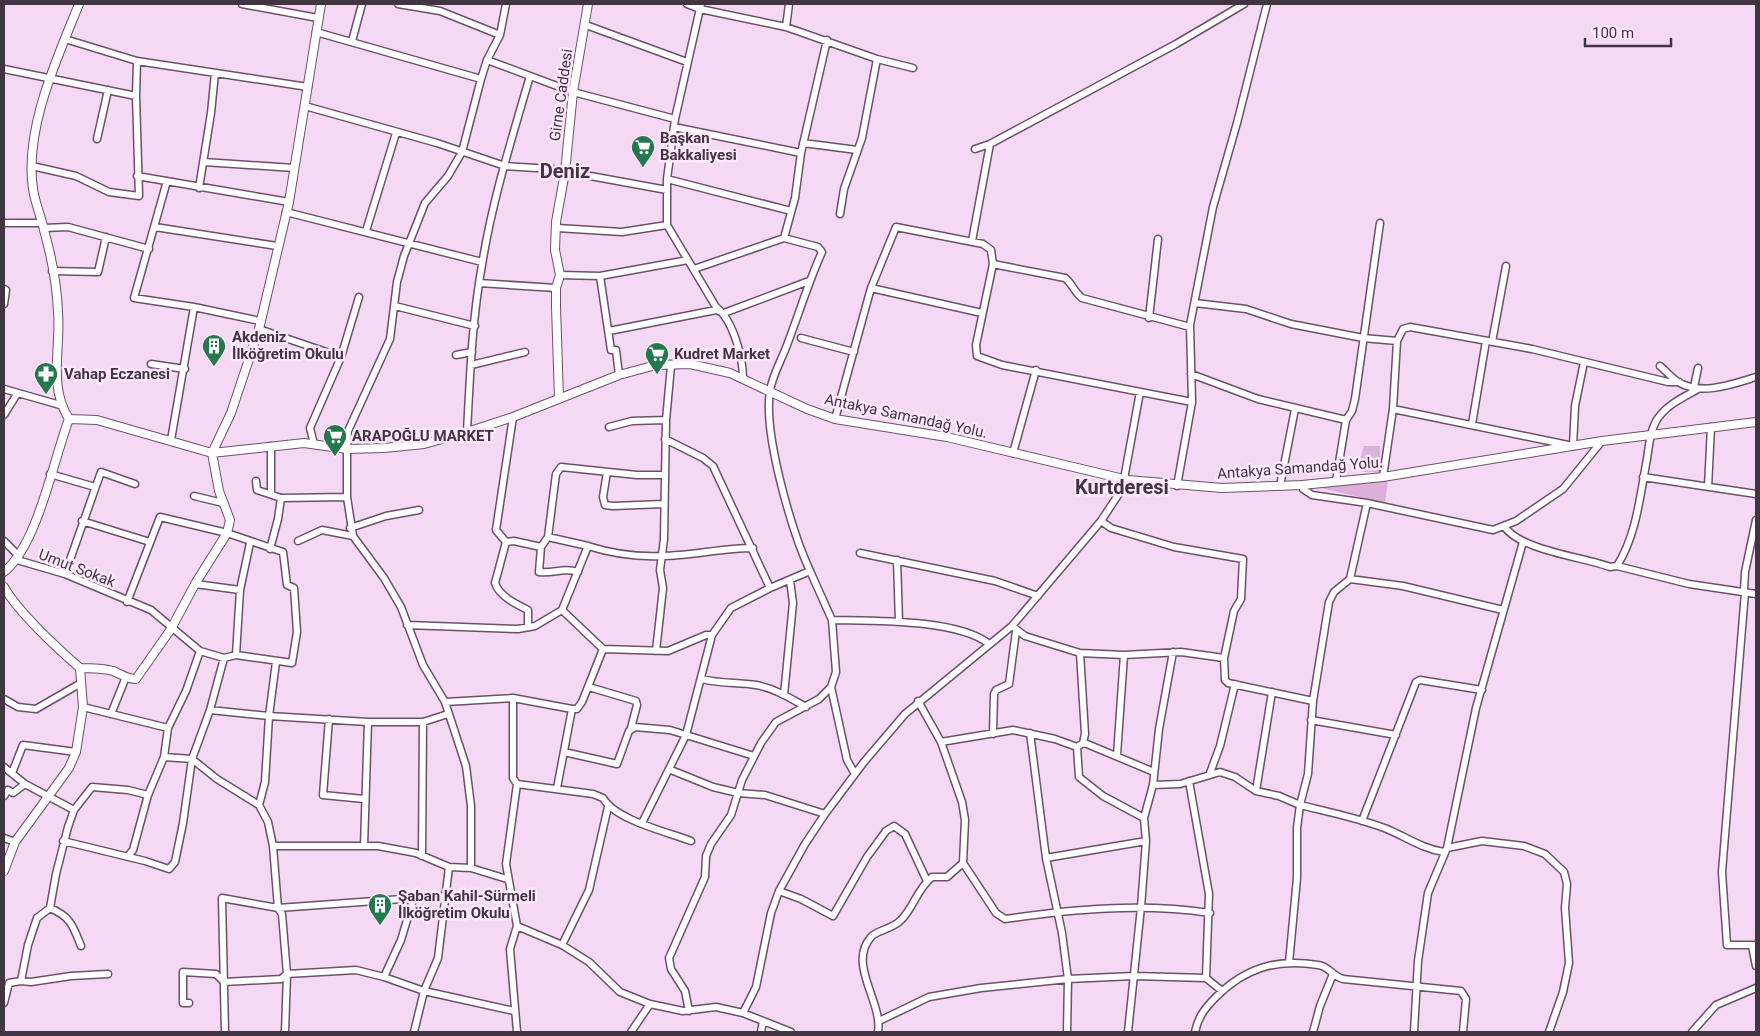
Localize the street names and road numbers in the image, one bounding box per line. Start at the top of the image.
street label: Girne Caddesi [546,48,576,142]
street label: Antakya Samandağ Yolu. [823,390,989,442]
street label: Antakya Samandağ Yolu. [1217,453,1383,483]
street label: Umut Sokak [36,545,118,591]

